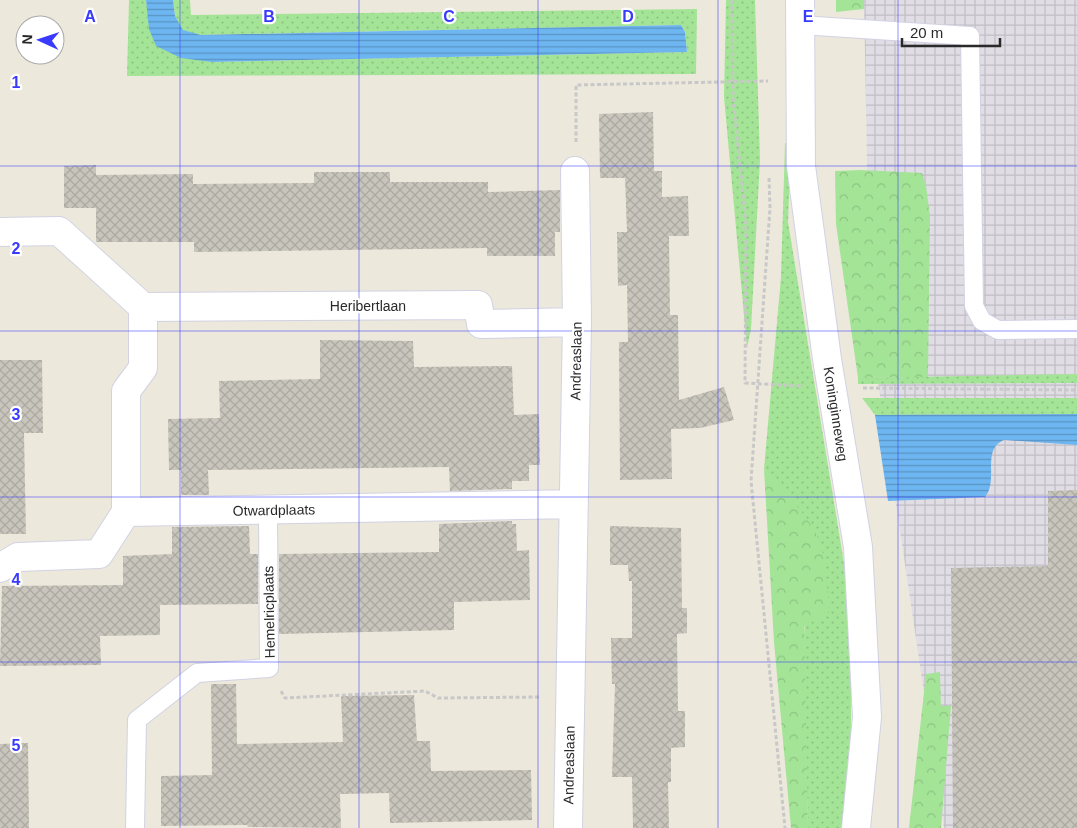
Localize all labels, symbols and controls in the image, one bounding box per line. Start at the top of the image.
text: A [84,8,96,25]
text: B [263,8,275,25]
text: C [443,8,455,25]
text: D [622,8,634,25]
text: E [803,8,814,25]
north arrow [15,15,65,65]
scale bar [902,15,1000,47]
text: 20 m [910,24,943,41]
text: N [19,34,35,45]
text: 1 [12,74,21,91]
text: 2 [12,240,21,257]
street label: Heribertlaan [330,298,406,314]
street label: Andreaslaan [567,322,585,400]
street label: Koninginneweg [821,365,851,463]
text: 3 [12,406,21,423]
street label: Otwardplaats [233,501,315,519]
street label: Hemelricplaats [260,566,278,658]
text: 4 [12,571,21,588]
street label: Andreaslaan [560,726,578,804]
text: 5 [12,737,21,754]

